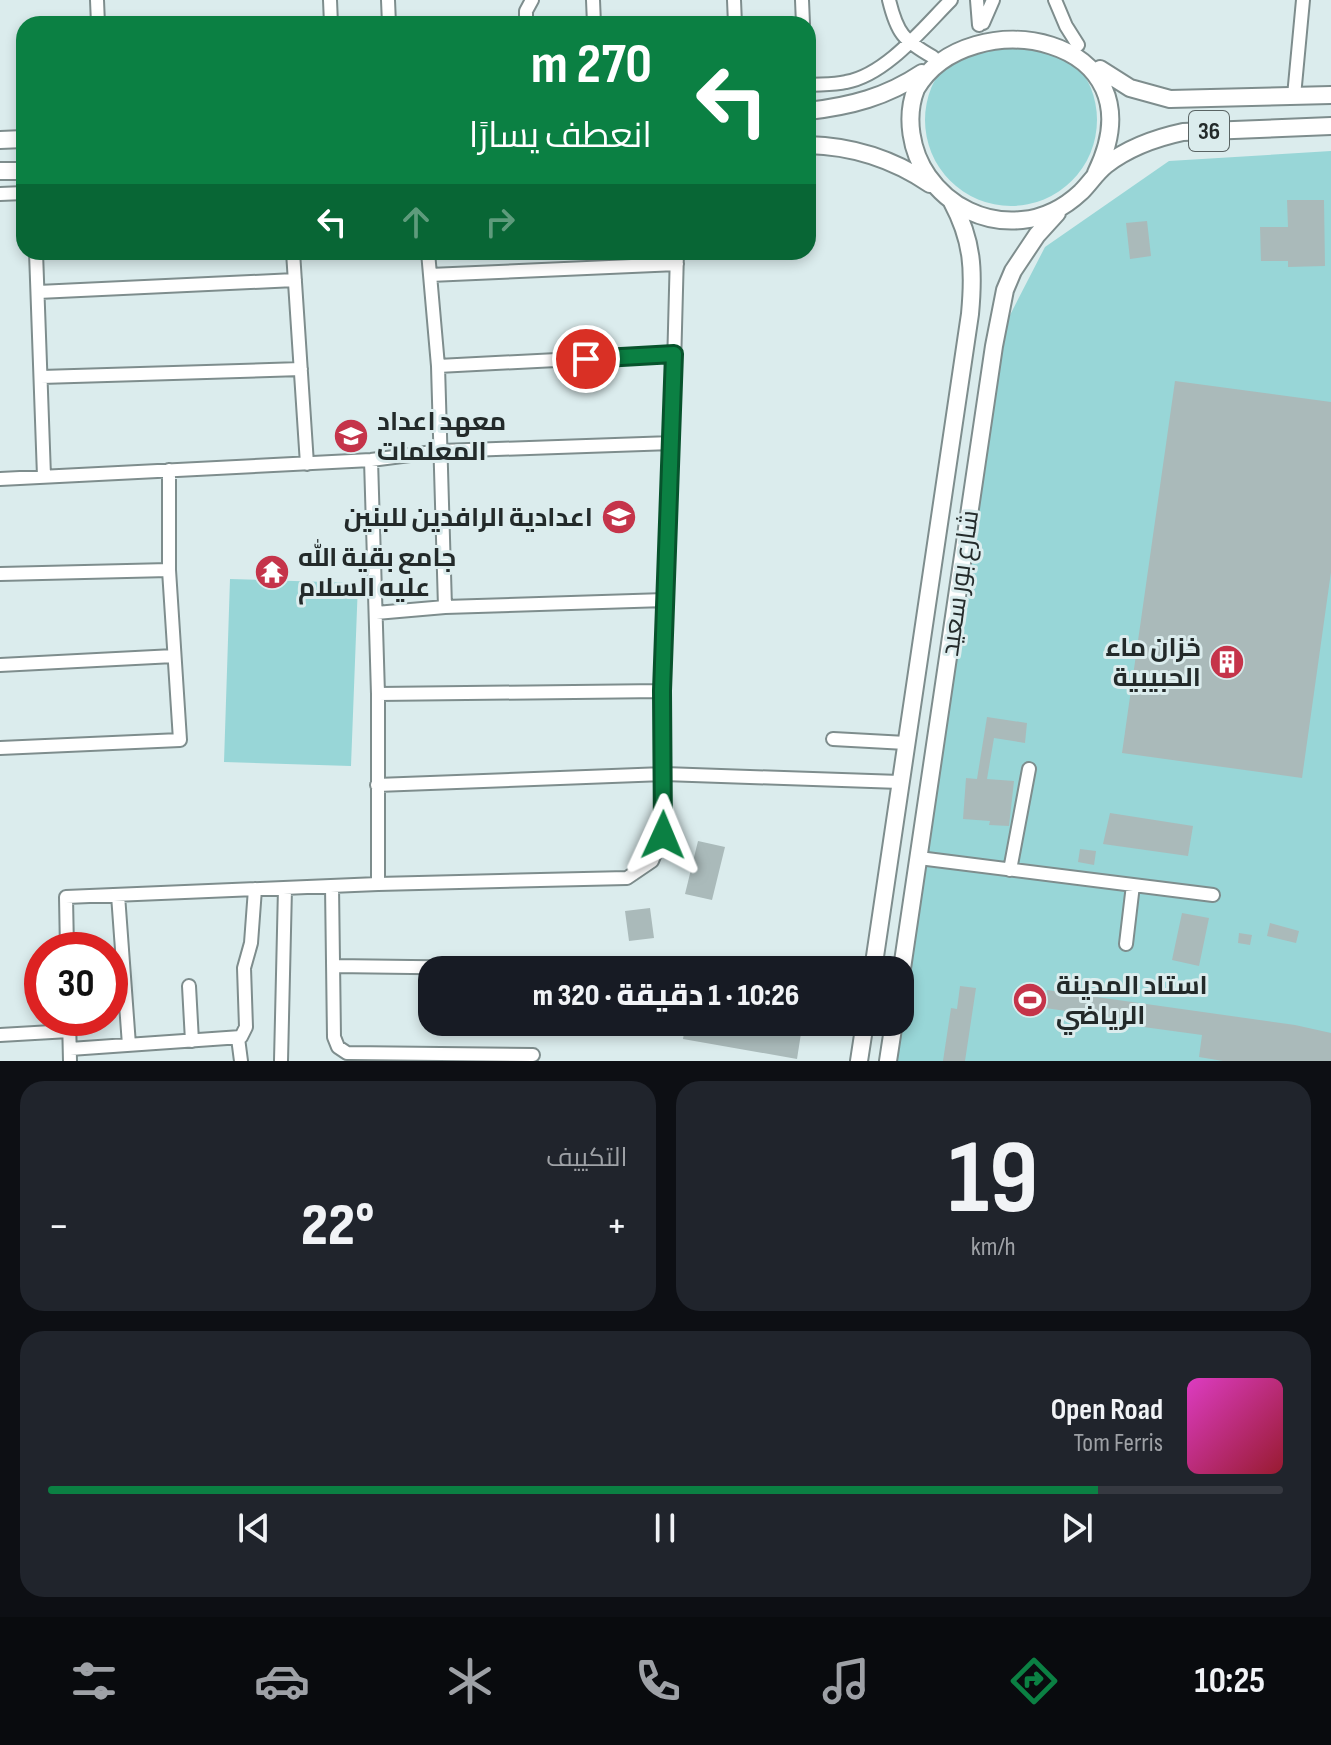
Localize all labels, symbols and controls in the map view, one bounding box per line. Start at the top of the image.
text: 270 m [531,32,652,99]
icon: left [680,48,784,152]
road number: 36 [1189,111,1229,151]
text: انعطف يسارًا [469,115,652,158]
icon: left [310,200,354,244]
icon: ahead [394,200,438,244]
icon: right [478,200,522,244]
pin [552,325,620,393]
icon: arrive [564,337,608,381]
place label: معهد اعداد المعلمات [377,407,506,468]
school or university icon: معهد اعداد المعلمات [332,417,370,455]
school or university icon: اعدادية الرافدين للبنين [600,498,638,536]
place label: اعدادية الرافدين للبنين [344,503,593,534]
street label: شارع بور سعيد [935,508,986,658]
place label: جامع بقية الله عليه السلام [298,539,456,605]
temple icon: جامع بقية الله عليه السلام [253,553,291,591]
place label: خزان ماء الحبيبية [1105,633,1201,694]
building icon: خزان ماء الحبيبية [1208,643,1246,681]
position arrow [621,793,705,877]
speed limit sign: 30 [24,932,128,1036]
place label: استاد المدينة الرياضي [1056,971,1208,1035]
text: 10:26 · 1 دقيقة · 320 m [533,978,799,1014]
sports icon: استاد المدينة الرياضي [1011,981,1049,1019]
text: 19 [948,1117,1038,1242]
text: التكييف [546,1143,628,1174]
text: 22° [301,1190,374,1262]
text: − [48,1200,70,1253]
text: + [606,1200,627,1253]
text: km/h [971,1232,1016,1263]
text: Open Road [1051,1392,1163,1428]
text: Tom Ferris [1074,1428,1163,1459]
icon: previous [232,1506,276,1550]
icon: pause [643,1506,687,1550]
icon: next [1055,1506,1099,1550]
icon: filters [66,1653,122,1709]
icon: car [254,1653,310,1709]
icon: climate [442,1653,498,1709]
icon: phone [630,1653,686,1709]
icon: music [818,1653,874,1709]
icon: directions [1006,1653,1062,1709]
text: 10:25 [1195,1660,1265,1703]

